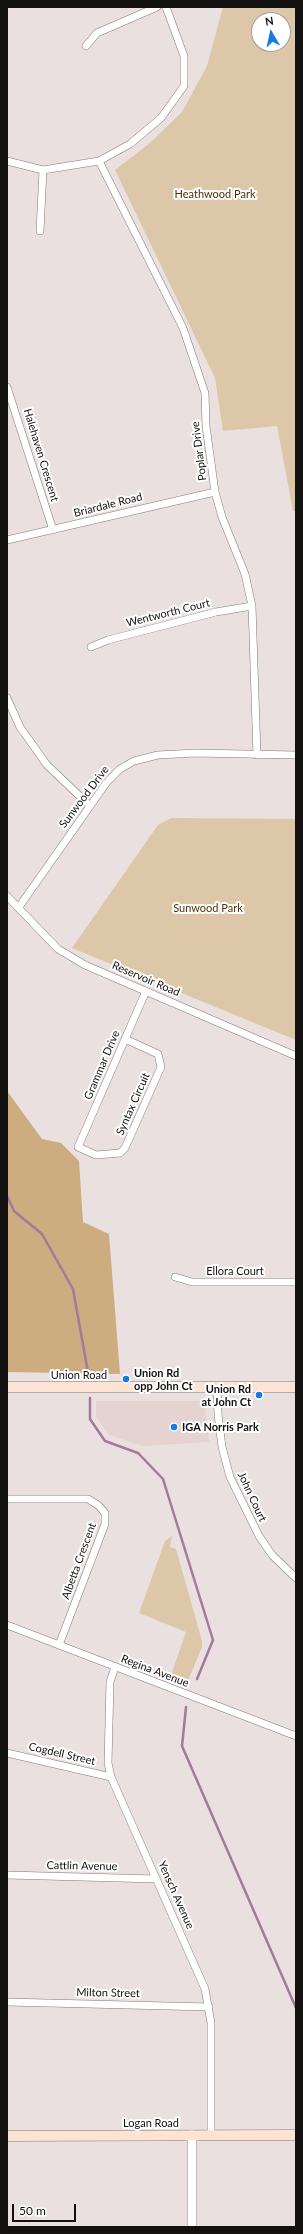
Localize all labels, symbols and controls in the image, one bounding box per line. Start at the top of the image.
north arrow [251,12,291,52]
text: N [264,14,274,28]
park label: Heathwood Park [175,187,255,201]
street label: Halehaven Crescent [21,407,61,503]
street label: Poplar Drive [189,421,209,481]
street label: Briardale Road [72,490,144,520]
street label: Wentworth Court [125,596,211,630]
street label: Sunwood Drive [56,763,112,831]
park label: Sunwood Park [173,901,243,915]
street label: Reservoir Road [110,959,182,999]
street label: Grammar Drive [81,1028,123,1102]
street label: Syntax Circuit [113,1071,153,1137]
street label: Ellora Court [206,1264,264,1278]
place label: Union Rd opp John Ct [134,1366,193,1392]
street label: Union Road [51,1368,107,1382]
marker: Union Rd opp John Ct [121,1374,131,1384]
place label: Union Rd at John Ct [202,1382,251,1408]
marker: Union Rd at John Ct [254,1390,264,1400]
place label: IGA Norris Park [182,1420,259,1434]
marker: IGA Norris Park [169,1422,179,1432]
street label: John Court [235,1470,269,1524]
street label: Albetta Crescent [59,1521,99,1601]
street label: Regina Avenue [119,1652,191,1690]
street label: Cogdell Street [27,1740,97,1768]
street label: Cattlin Avenue [46,1859,118,1873]
street label: Yensch Avenue [155,1859,197,1931]
street label: Milton Street [76,1986,140,2000]
street label: Logan Road [123,2116,179,2130]
scale bar [14,2196,78,2222]
text: 50 m [19,2203,46,2218]

